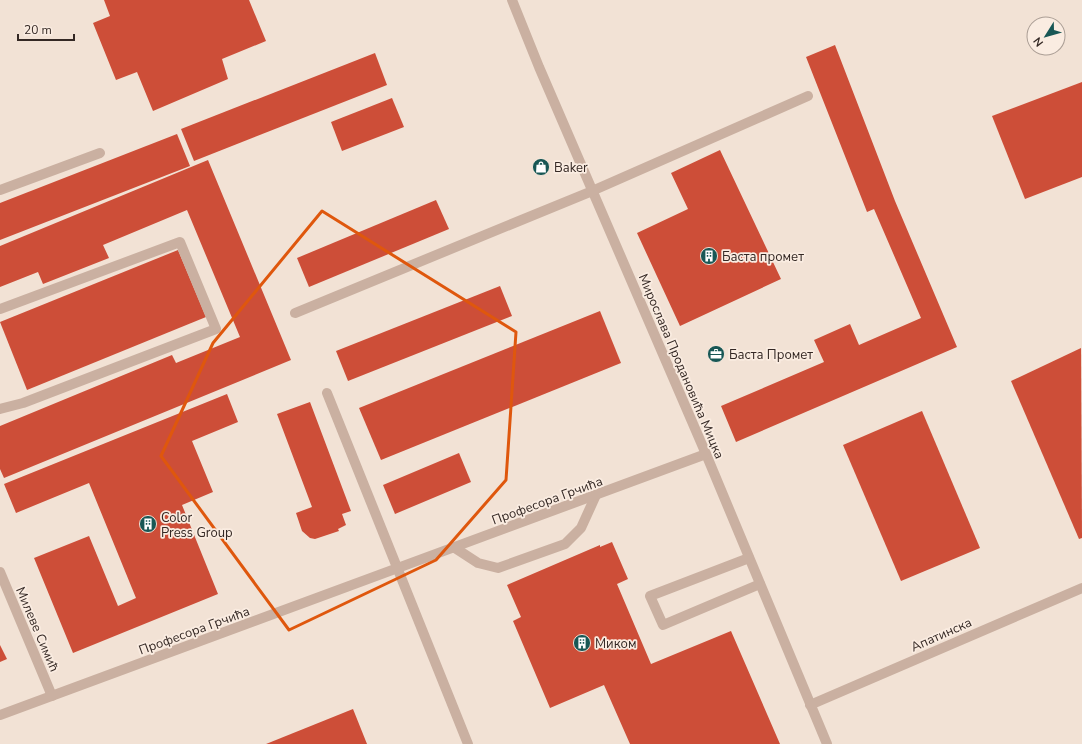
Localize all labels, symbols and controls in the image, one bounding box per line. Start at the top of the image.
scale bar [18,16,74,42]
north arrow [1026,16,1066,56]
text: 20 m [24,22,52,38]
text: N [1030,34,1047,50]
shop icon: Baker [531,157,551,177]
place label: Baker [554,159,588,177]
building icon: Баста промет [699,246,719,266]
place label: Баста промет [722,248,804,266]
street label: Мирослава Продановића Мицка [634,271,728,462]
office icon: Баста Промет [706,344,726,364]
place label: Баста Промет [729,346,813,364]
street label: Професора Грчића [489,472,605,529]
place label: Color Press Group [161,509,233,542]
building icon: Color Press Group [138,514,158,534]
street label: Милеве Симић [11,584,63,675]
street label: Професора Грчића [136,602,252,659]
street label: Апатинска [908,613,975,656]
building icon: Миком [572,633,592,653]
place label: Миком [595,635,636,653]

